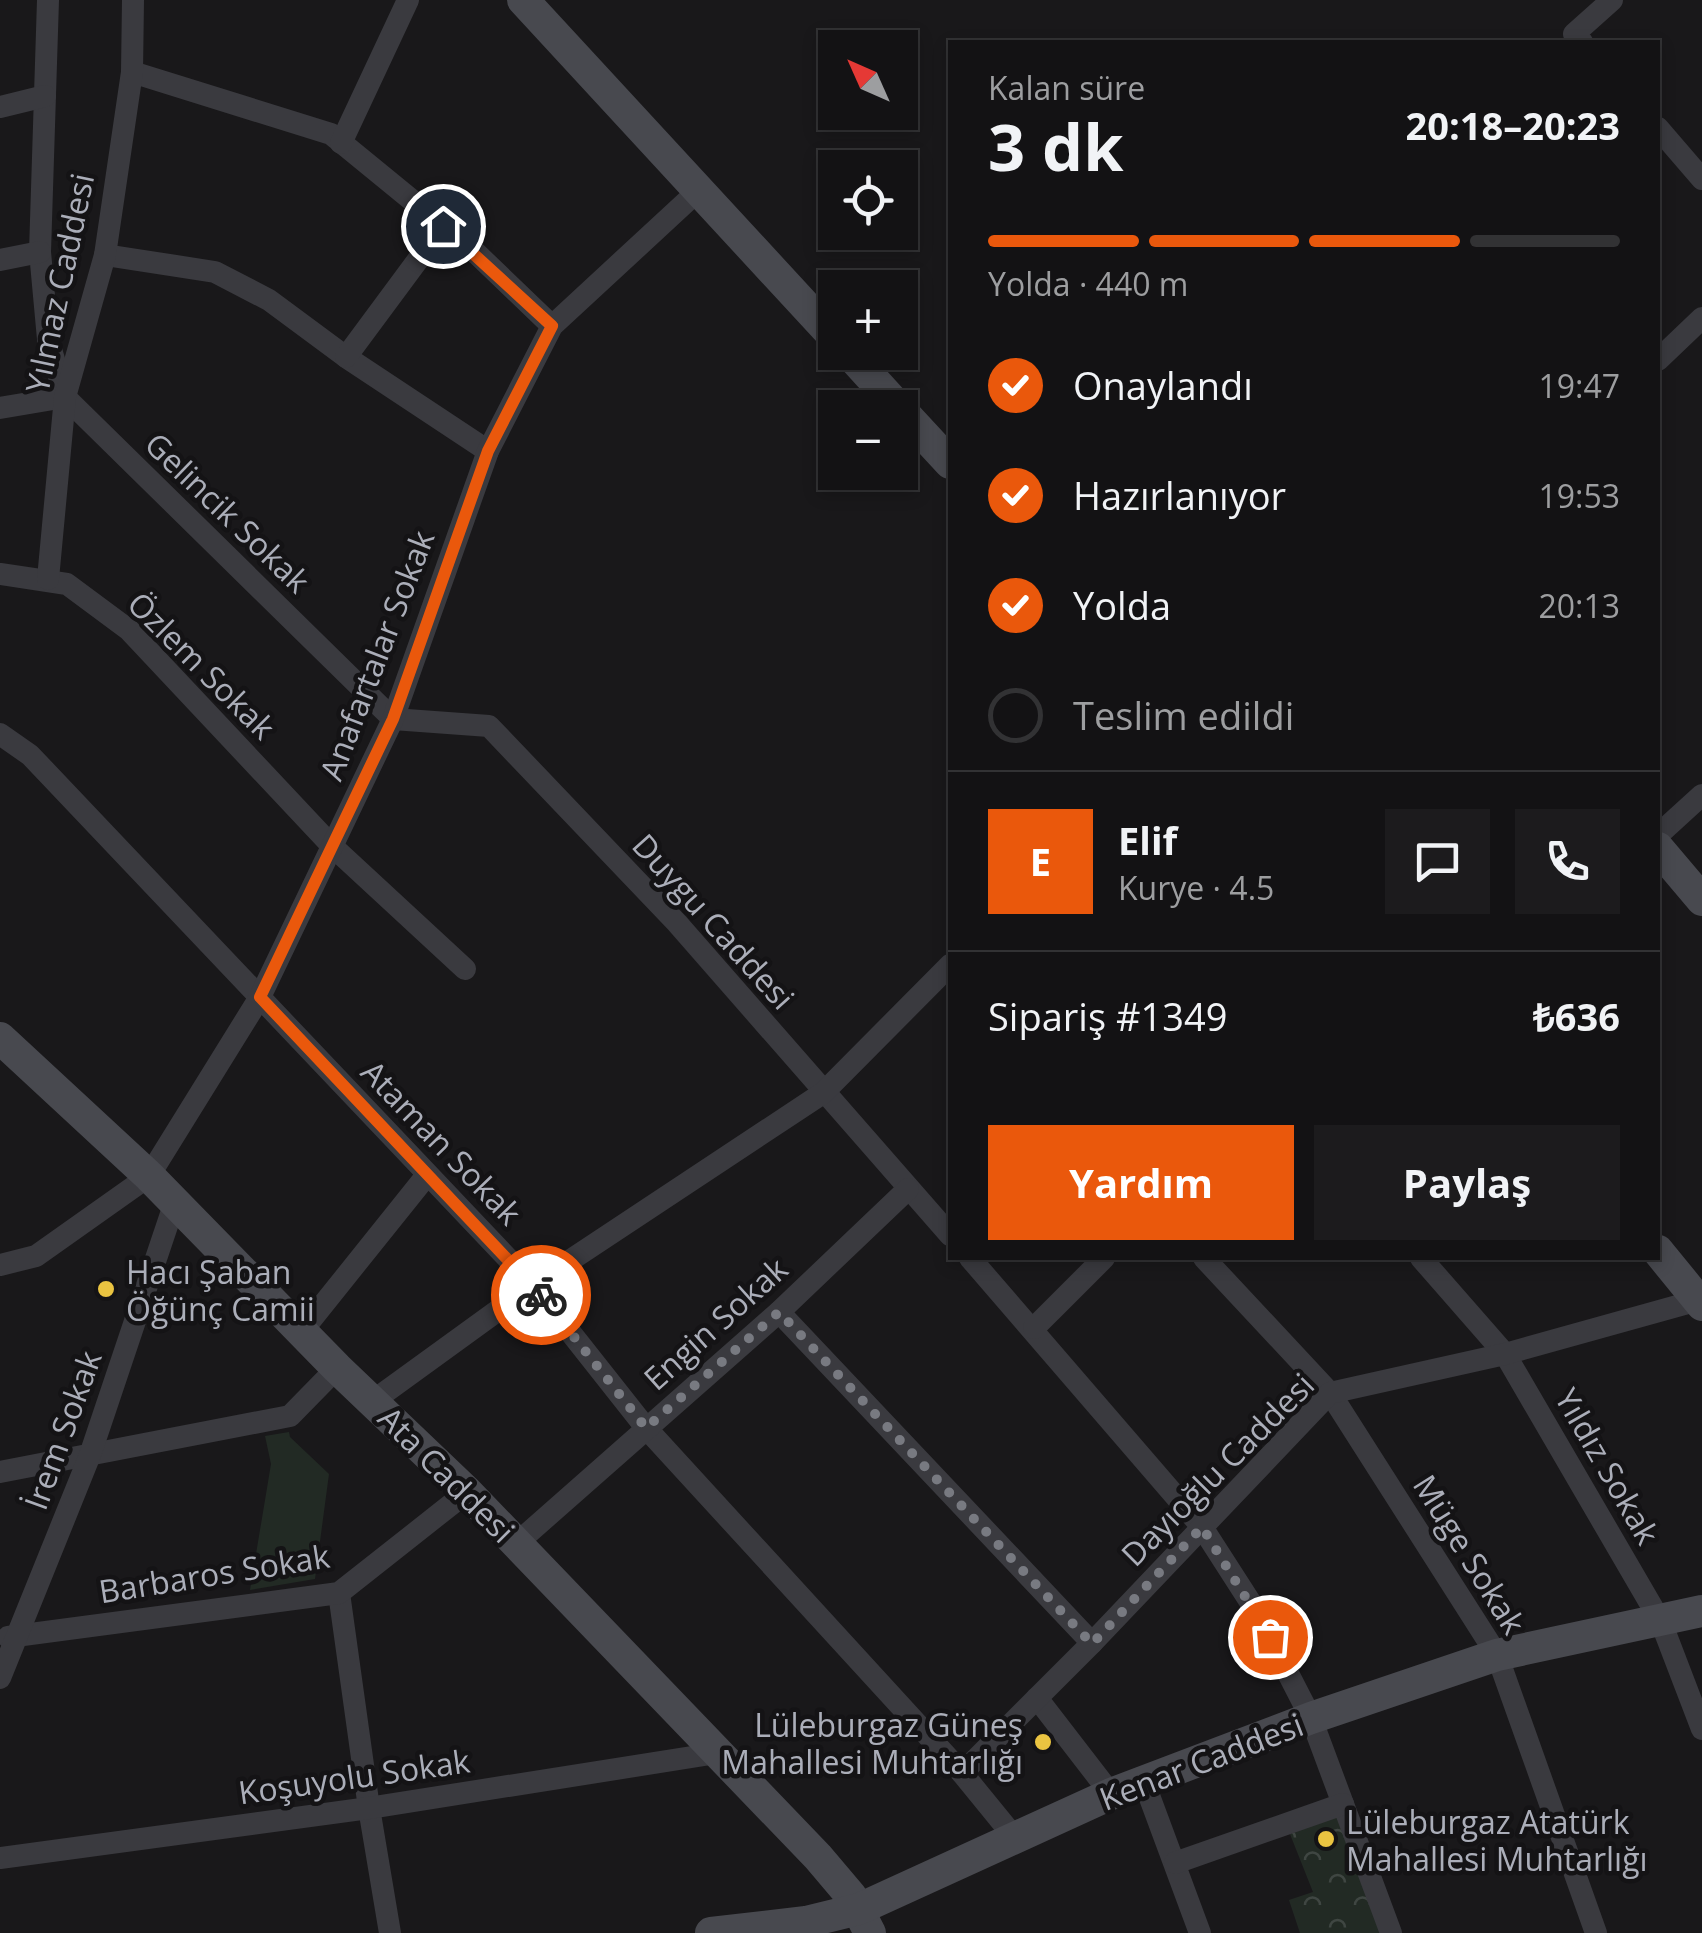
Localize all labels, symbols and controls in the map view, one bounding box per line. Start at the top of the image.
north arrow [818,30,918,130]
map controls [818,30,918,490]
text: Kalan süre [988,66,1145,109]
text: 20:18–20:23 [1406,99,1620,151]
text: 3 dk [988,102,1124,190]
button: locate [818,150,918,250]
street label: Yılmaz Caddesi [15,169,103,397]
pin [401,184,486,269]
icon: home [416,199,471,254]
text: Yolda · 440 m [988,262,1188,305]
button: + [818,270,918,370]
icon: check [988,358,1043,413]
text: Onaylandı [1073,359,1253,411]
text: 19:47 [1538,364,1620,407]
button: − [818,390,918,490]
street label: Gelincik Sokak [136,422,320,602]
icon: check [988,468,1043,523]
text: Hazırlanıyor [1073,469,1286,521]
text: 19:53 [1538,474,1620,517]
street label: Anafartalar Sokak [309,524,443,786]
icon: check [988,578,1043,633]
text: Yolda [1073,579,1171,631]
street label: Özlem Sokak [119,582,285,748]
text: 20:13 [1538,584,1620,627]
text: Teslim edildi [1073,689,1294,741]
button: chat [1385,809,1490,914]
button: phone [1515,809,1620,914]
text: Elif [1118,814,1177,866]
street label: Duygu Caddesi [624,824,804,1018]
text: E [1030,835,1051,887]
text: Kurye · 4.5 [1118,866,1274,909]
text: Sipariş #1349 [988,990,1227,1042]
text: ₺636 [1533,990,1620,1042]
street label: Ataman Sokak [353,1050,532,1234]
button: Yardım [988,1125,1294,1240]
button: Paylaş [1314,1125,1620,1240]
courier [491,1245,591,1345]
street label: Engin Sokak [634,1247,796,1399]
place label: Hacı Şaban Öğünç Camii [126,1250,315,1330]
icon: bike [514,1268,569,1323]
marker: Hacı Şaban Öğünç Camii [95,1278,117,1300]
street label: İrem Sokak [13,1344,111,1515]
street label: Dayıoğlu Caddesi [1111,1363,1323,1575]
street label: Yıldız Sokak [1546,1380,1670,1552]
street label: Ata Caddesi [370,1397,524,1551]
street label: Müge Sokak [1404,1466,1536,1642]
street label: Barbaros Sokak [96,1534,333,1612]
pin [1228,1595,1313,1680]
icon: bag [1243,1610,1298,1665]
street label: Kenar Caddesi [1093,1702,1309,1820]
place label: Lüleburgaz Güneş Mahallesi Muhtarlığı [721,1703,1023,1783]
marker: Lüleburgaz Güneş Mahallesi Muhtarlığı [1032,1731,1054,1753]
street label: Koşuyolu Sokak [236,1738,473,1814]
place label: Lüleburgaz Atatürk Mahallesi Muhtarlığı [1346,1800,1648,1880]
marker: Lüleburgaz Atatürk Mahallesi Muhtarlığı [1315,1828,1337,1850]

